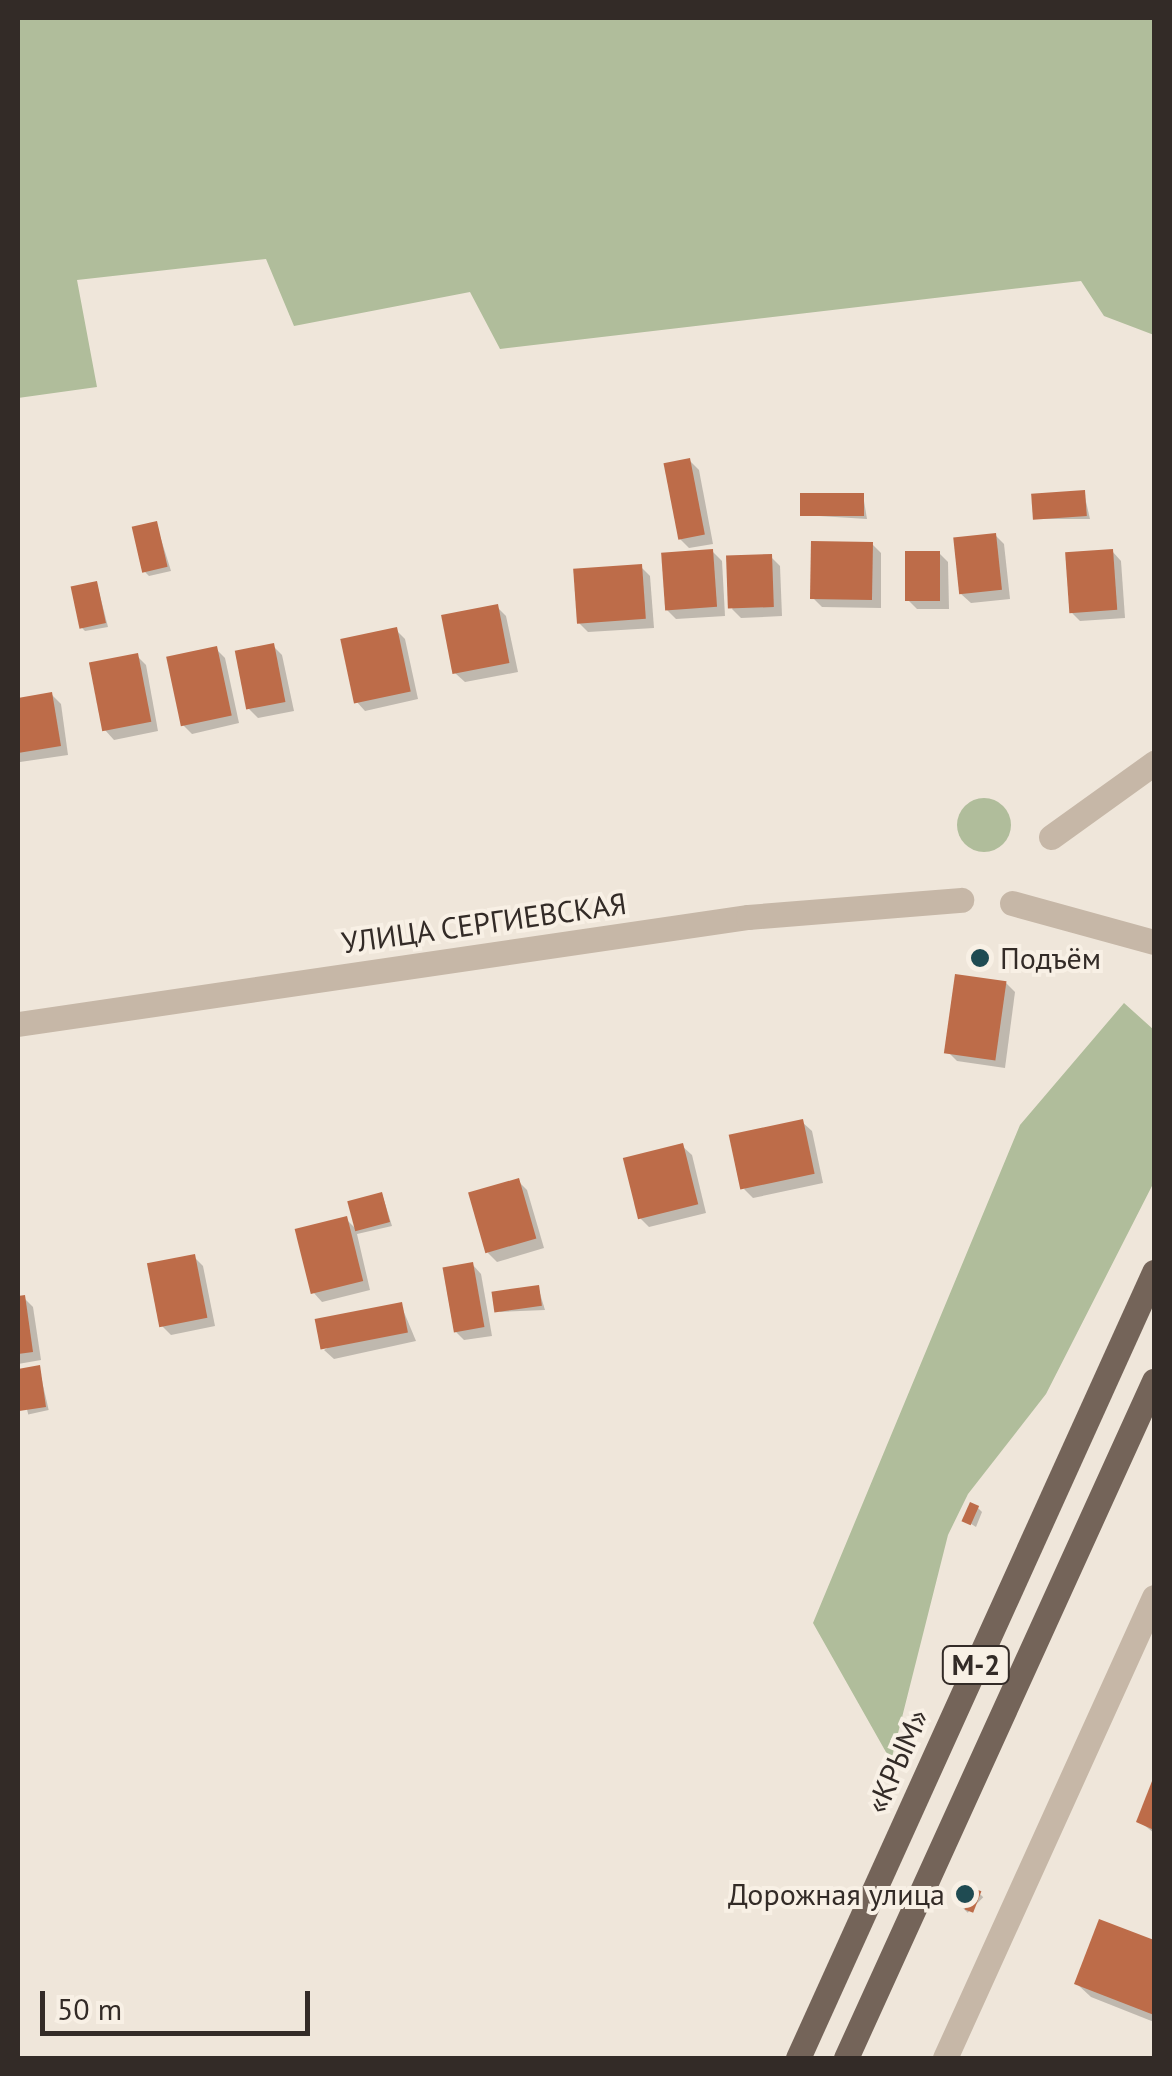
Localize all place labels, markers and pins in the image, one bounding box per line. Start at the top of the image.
place label: Подъём [1000,940,1101,976]
marker: Подъём [969,947,991,969]
place label: Дорожная улица [728,1876,945,1912]
marker: Дорожная улица [954,1883,976,1905]

